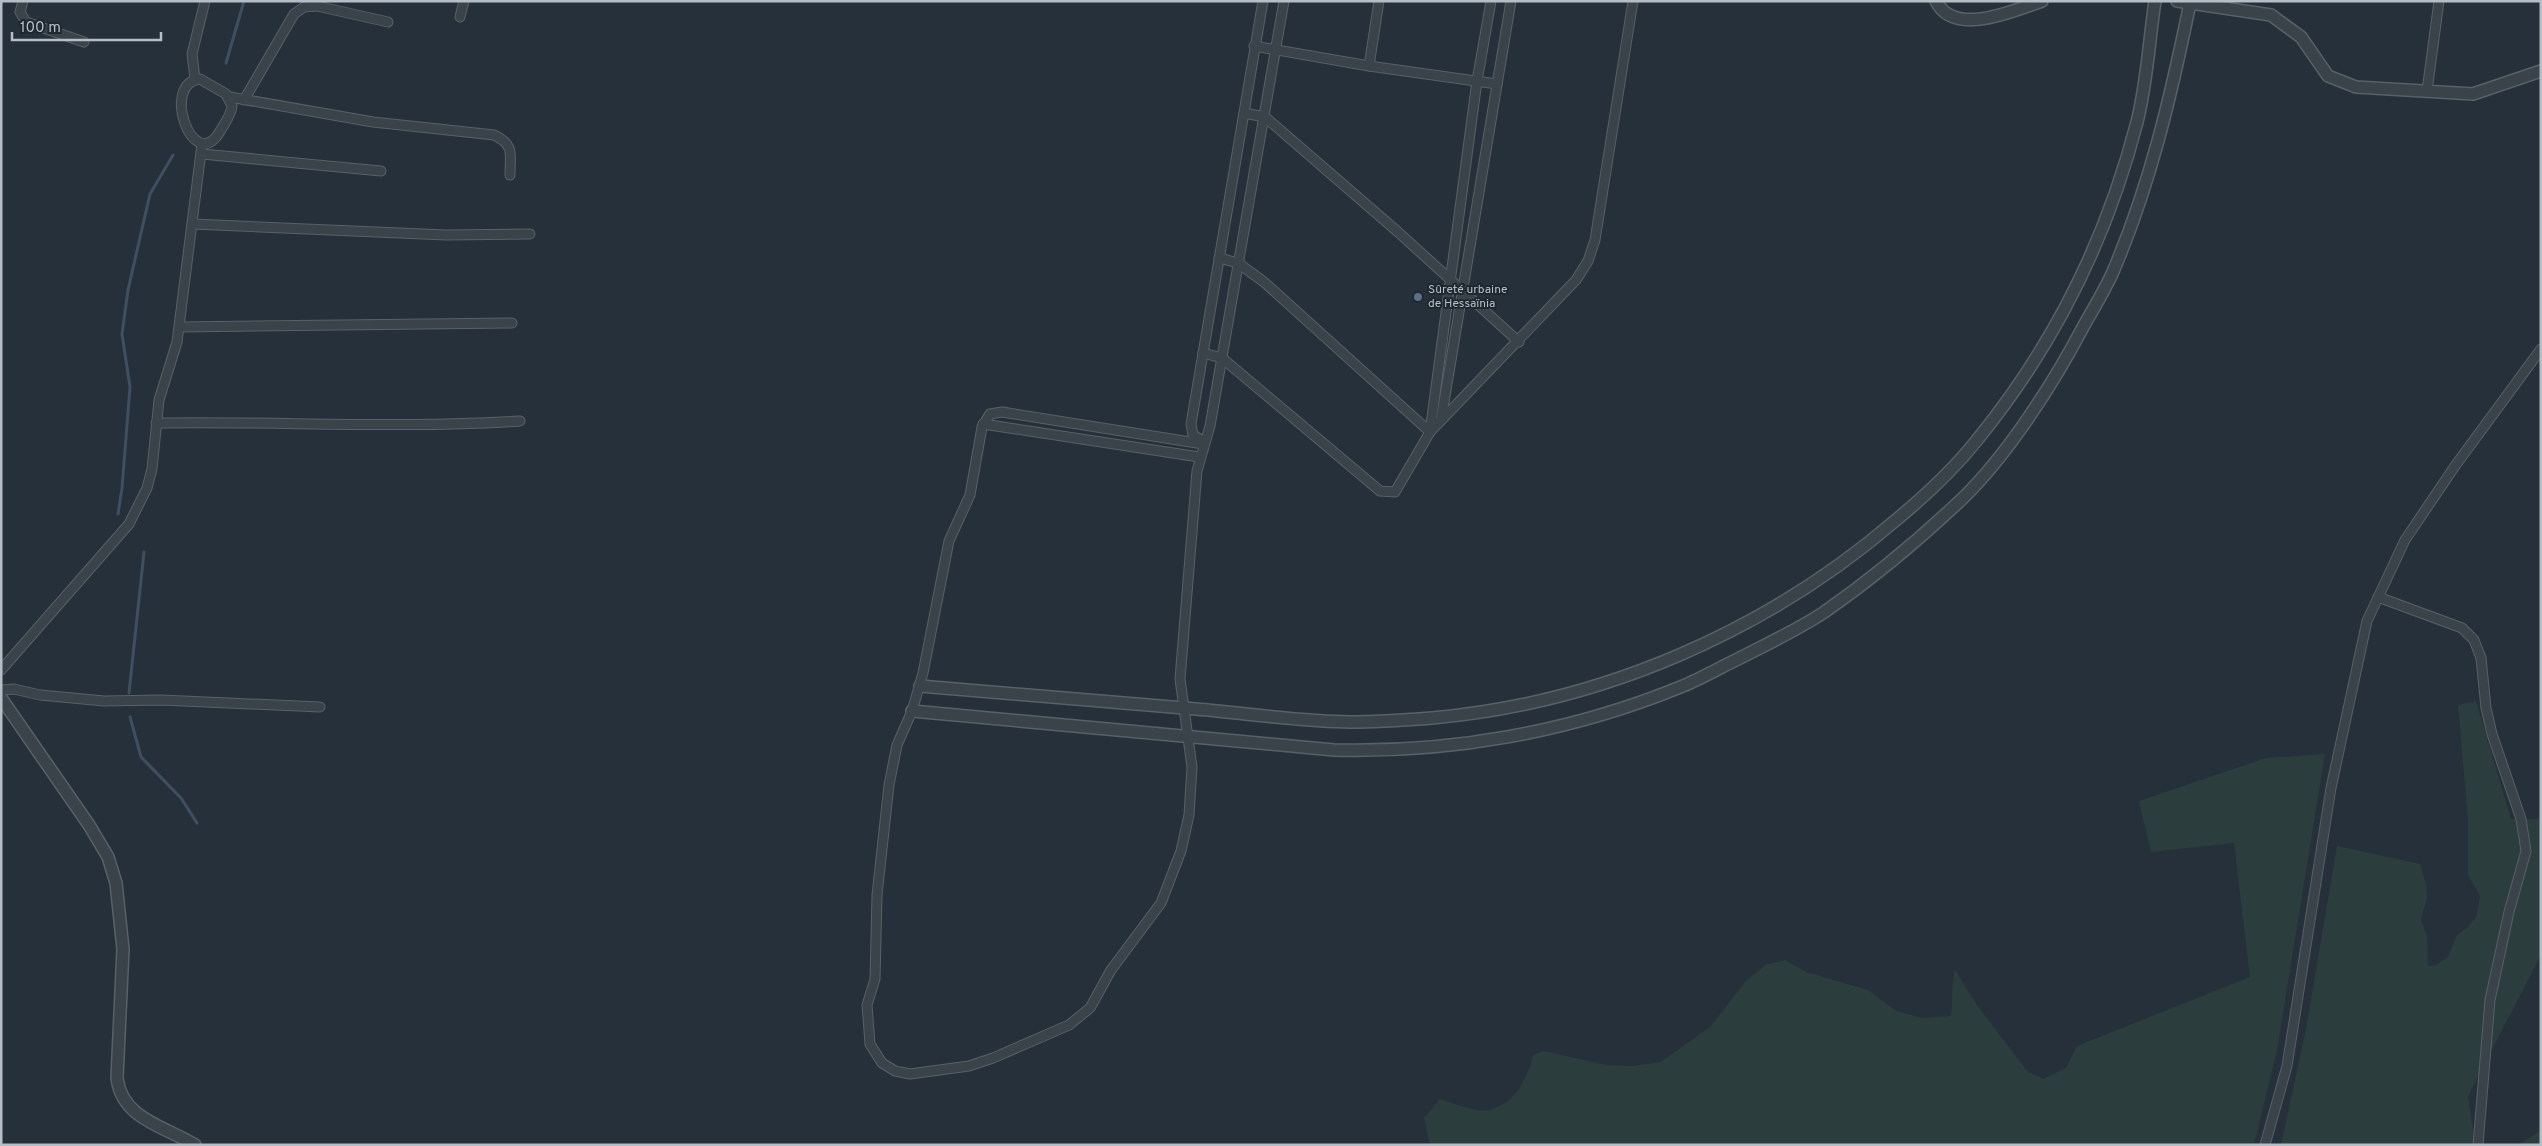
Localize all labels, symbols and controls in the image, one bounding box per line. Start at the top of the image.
scale bar [12,10,161,42]
text: 100 m [20,19,61,38]
place label: Sûreté urbaine de Hessaïnia [1428,282,1508,312]
marker: Sûreté urbaine de Hessaïnia [1412,291,1424,303]

